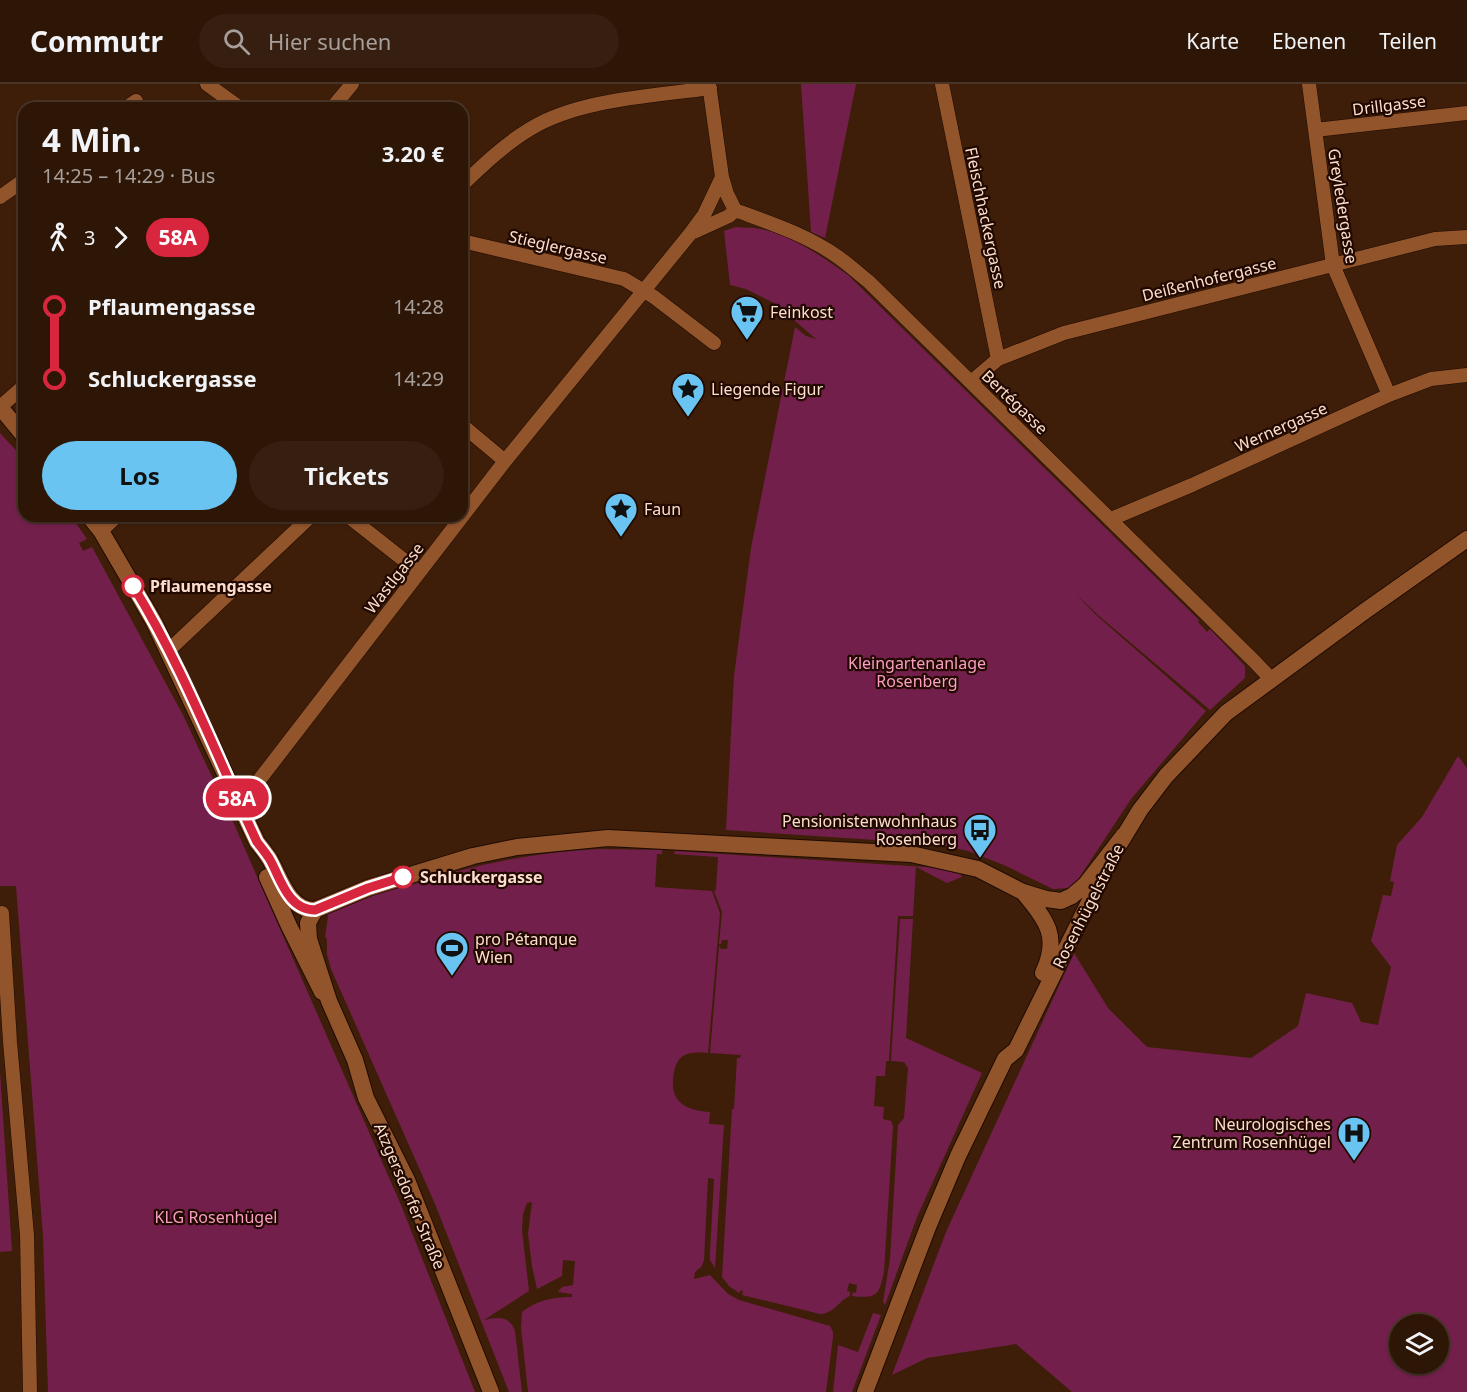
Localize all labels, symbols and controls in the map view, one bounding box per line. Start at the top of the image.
search box [199,14,619,68]
text: Commutr [30,22,163,60]
icon: search [220,25,253,58]
text: Hier suchen [268,26,391,56]
text: Karte [1186,27,1239,55]
text: Ebenen [1272,27,1346,55]
text: Teilen [1379,27,1437,55]
street label: Drillgasse [1351,90,1427,120]
text: 4 Min. [42,117,141,162]
text: 3.20 € [382,138,444,168]
street label: Fleischhackergasse [960,145,1012,291]
street label: Greyledergasse [1323,147,1363,265]
text: 14:25 – 14:29 · Bus [42,162,215,189]
icon: walk [42,221,75,254]
icon: forward [104,221,137,254]
text: 58A [158,223,197,251]
text: 3 [84,224,95,251]
street label: Stieglergasse [507,225,609,269]
street label: Deißenhofergasse [1140,252,1278,306]
text: Pflaumengasse [88,291,256,321]
text: 14:28 [393,293,444,320]
supermarket icon: Feinkost [729,294,765,341]
place label: Feinkost [770,301,833,323]
text: Schluckergasse [88,363,257,393]
text: 14:29 [393,365,444,392]
street label: Bertégasse [977,365,1053,439]
place icon: Liegende Figur [670,371,706,418]
place label: Liegende Figur [711,378,823,400]
street label: Wernergasse [1231,397,1331,457]
button: Los [42,441,237,510]
button: Tickets [249,441,444,510]
place icon: Faun [603,491,639,538]
place label: Faun [644,498,681,520]
street label: Wastlgasse [359,538,429,618]
marker: Pflaumengasse [122,575,144,597]
place label: Pflaumengasse [150,575,272,597]
park label: Kleingartenanlage Rosenberg [848,652,986,692]
line badge: 58A [202,778,272,818]
text: 58A [218,784,256,812]
place label: Pensionistenwohnhaus Rosenberg [782,810,957,850]
bus stop icon: Pensionistenwohnhaus Rosenberg [962,812,998,859]
street label: Rosenhügelstraße [1047,840,1129,972]
marker: Schluckergasse [392,866,414,888]
place label: Schluckergasse [420,866,543,888]
place label: pro Pétanque Wien [475,928,577,968]
sports icon: pro Pétanque Wien [434,930,470,977]
place label: Neurologisches Zentrum Rosenhügel [1173,1113,1331,1153]
hospital icon: Neurologisches Zentrum Rosenhügel [1336,1115,1372,1162]
street label: Atzgersdorfer Straße [369,1119,451,1273]
park label: KLG Rosenhügel [155,1206,277,1228]
map controls [1389,1314,1449,1374]
button: layers [1389,1314,1449,1374]

